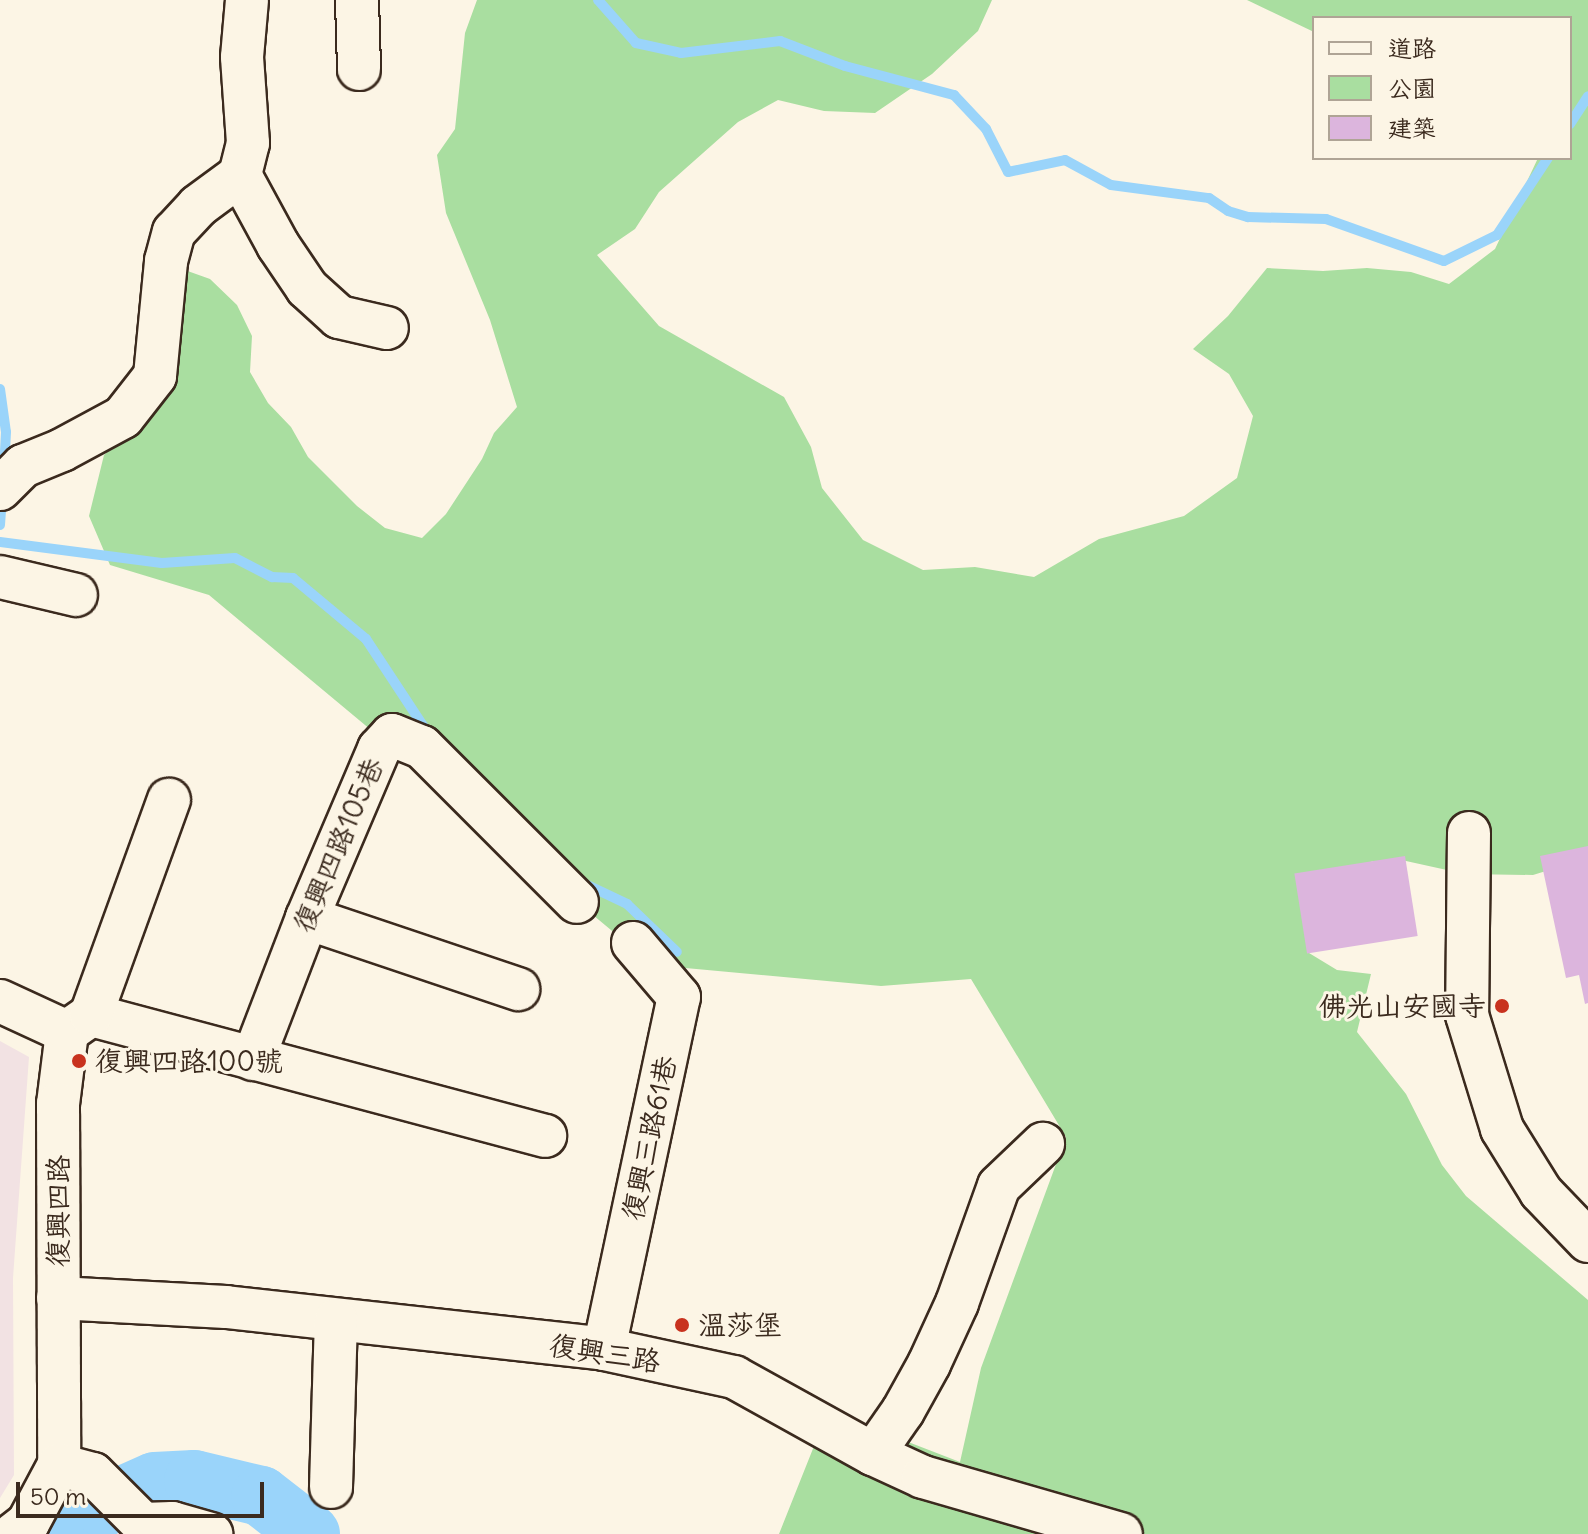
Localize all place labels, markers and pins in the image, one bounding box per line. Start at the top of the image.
place label: 佛光山安國寺 [1318,989,1486,1023]
marker: 佛光山安國寺 [1493,997,1511,1015]
place label: 復興四路100號 [95,1044,283,1078]
marker: 復興四路100號 [70,1052,88,1070]
place label: 溫莎堡 [698,1308,782,1342]
marker: 溫莎堡 [673,1316,691,1334]

